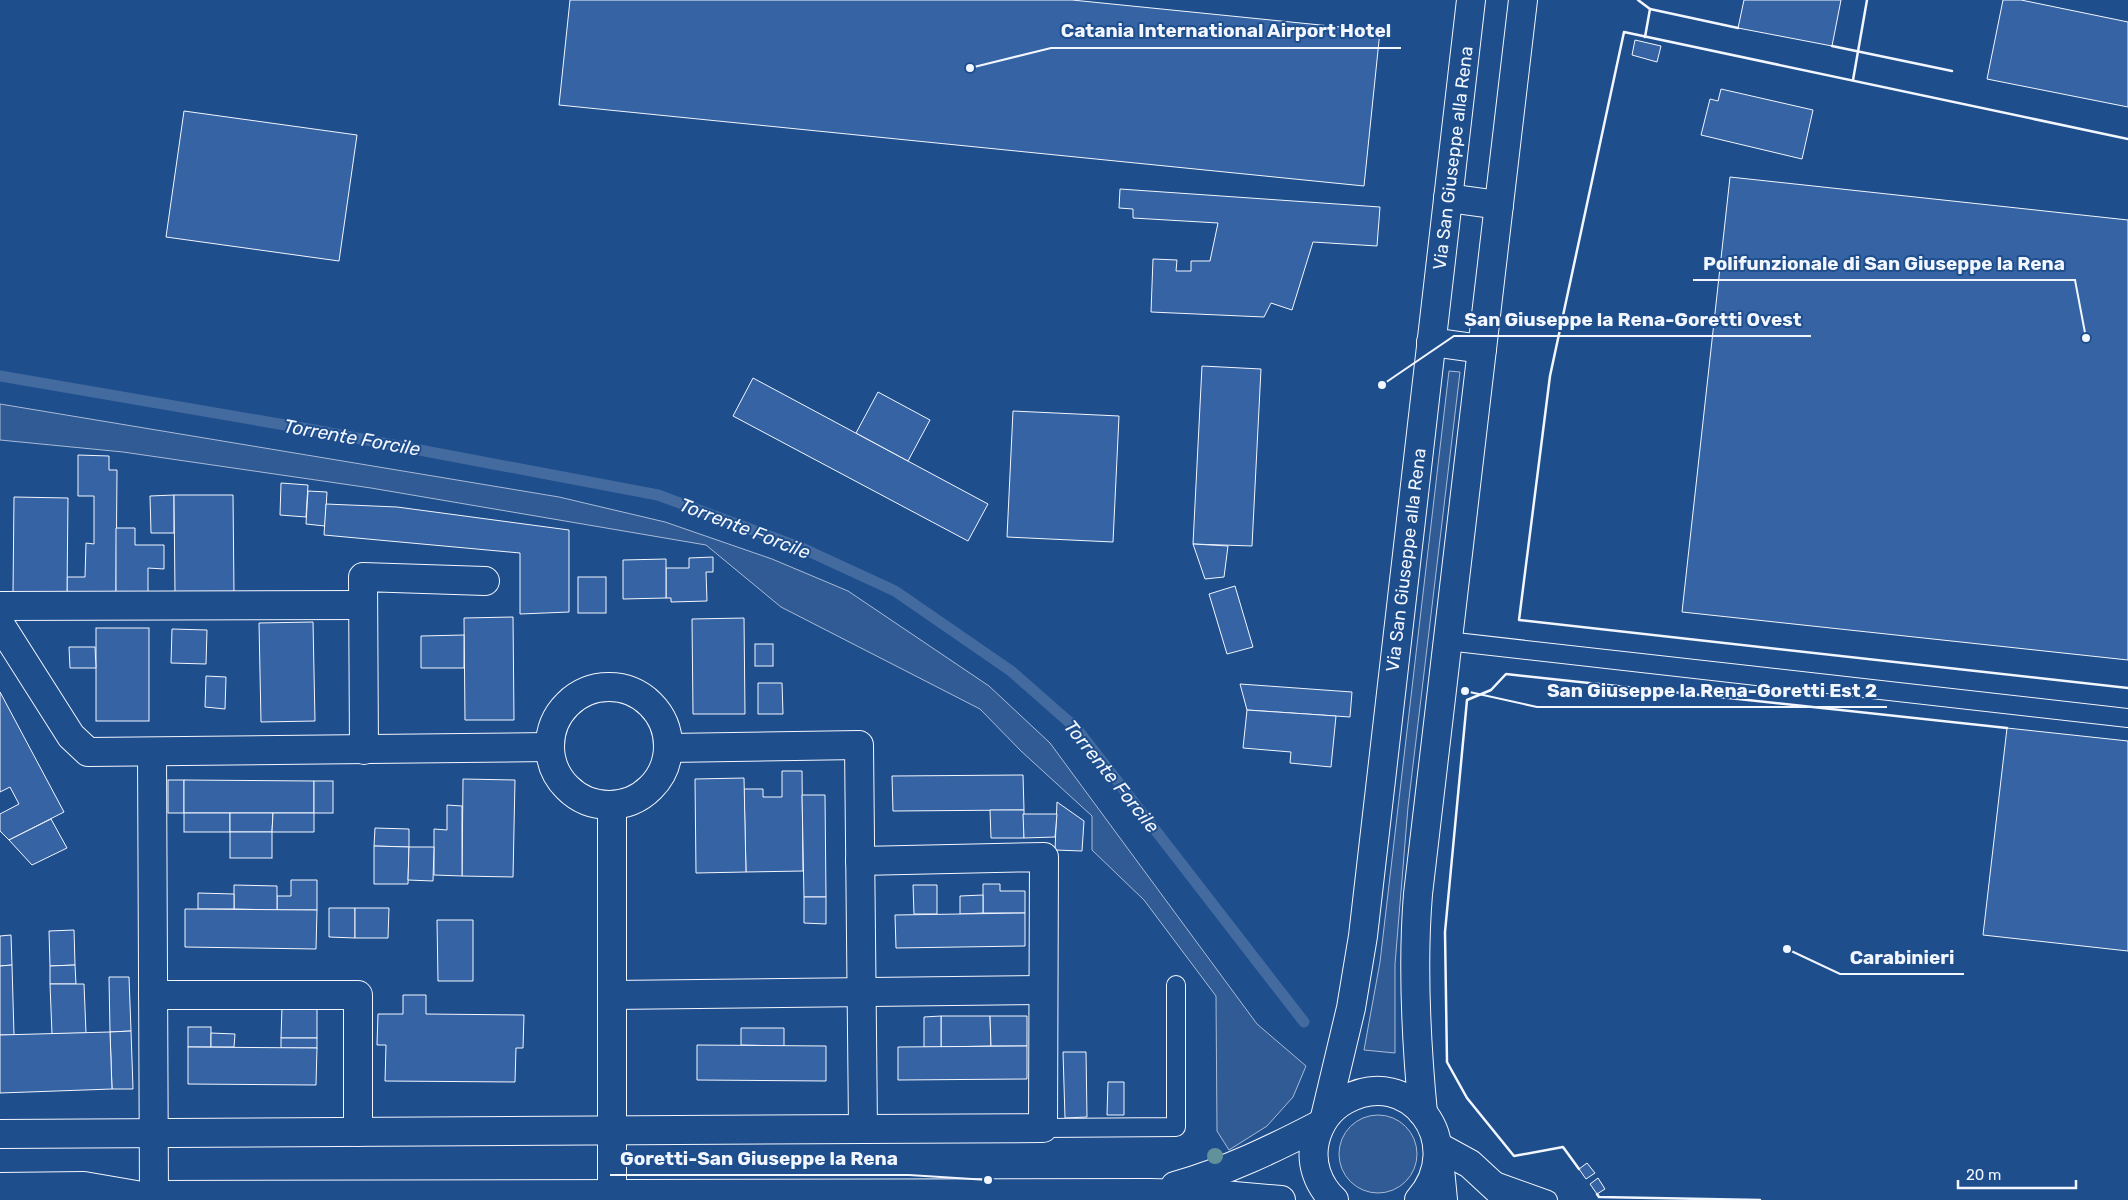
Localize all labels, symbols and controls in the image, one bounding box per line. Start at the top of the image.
callout: Catania International Airport Hotel [1051,14,1401,48]
text: Catania International Airport Hotel [1061,19,1391,42]
street label: Via San Giuseppe alla Rena [1428,45,1478,271]
callout: Polifunzionale di San Giuseppe la Rena [1693,246,2075,280]
text: Polifunzionale di San Giuseppe la Rena [1703,252,2065,275]
callout: San Giuseppe la Rena-Goretti Ovest [1454,302,1811,336]
text: San Giuseppe la Rena-Goretti Ovest [1464,308,1802,331]
water label: Torrente Forcile [282,414,422,461]
street label: Via San Giuseppe alla Rena [1381,447,1431,673]
water label: Torrente Forcile [676,493,814,564]
callout: San Giuseppe la Rena-Goretti Est 2 [1537,673,1887,707]
text: San Giuseppe la Rena-Goretti Est 2 [1547,679,1877,702]
water label: Torrente Forcile [1059,715,1164,838]
callout: Carabinieri [1840,940,1964,974]
text: Carabinieri [1850,946,1954,969]
callout: Goretti-San Giuseppe la Rena [610,1141,909,1175]
text: Goretti-San Giuseppe la Rena [620,1147,898,1170]
scale bar [1958,1158,2076,1190]
text: 20 m [1966,1166,2001,1184]

